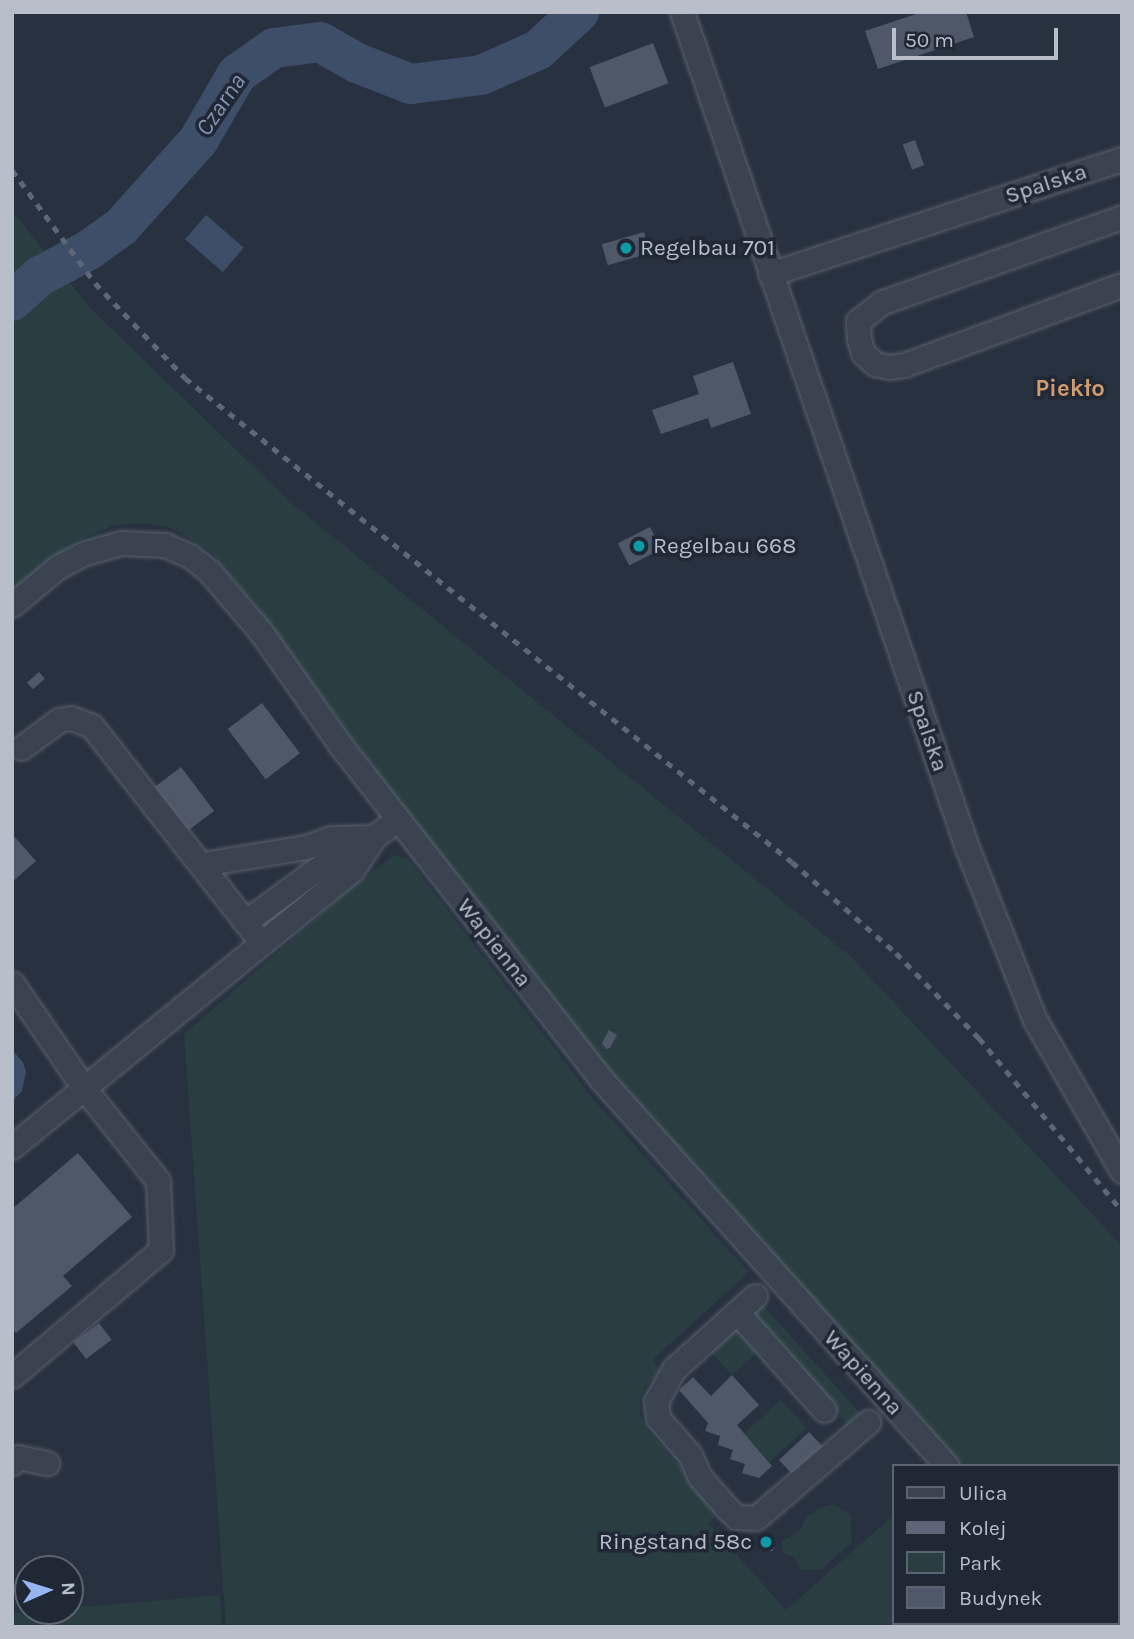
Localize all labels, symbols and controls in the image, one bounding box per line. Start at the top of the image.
scale bar [896,14,1062,58]
text: 50 m [905,28,954,52]
water label: Czarna [190,68,252,142]
street label: Spalska [1002,158,1090,210]
place label: Regelbau 701 [640,234,775,262]
marker: Regelbau 701 [618,240,634,256]
district label: Piekło [1035,375,1105,403]
place label: Regelbau 668 [653,532,796,560]
marker: Regelbau 668 [631,538,647,554]
street label: Spalska [900,687,954,775]
street label: Wapienna [451,893,537,993]
street label: Wapienna [818,1325,908,1421]
legend [892,1464,1120,1625]
text: Ulica [959,1481,1007,1505]
text: Kolej [959,1516,1006,1540]
place label: Ringstand 58c [599,1528,752,1556]
marker: Ringstand 58c [758,1534,774,1550]
text: Park [959,1551,1002,1575]
north arrow [14,1555,84,1625]
text: N [57,1582,79,1596]
text: Budynek [959,1586,1042,1610]

